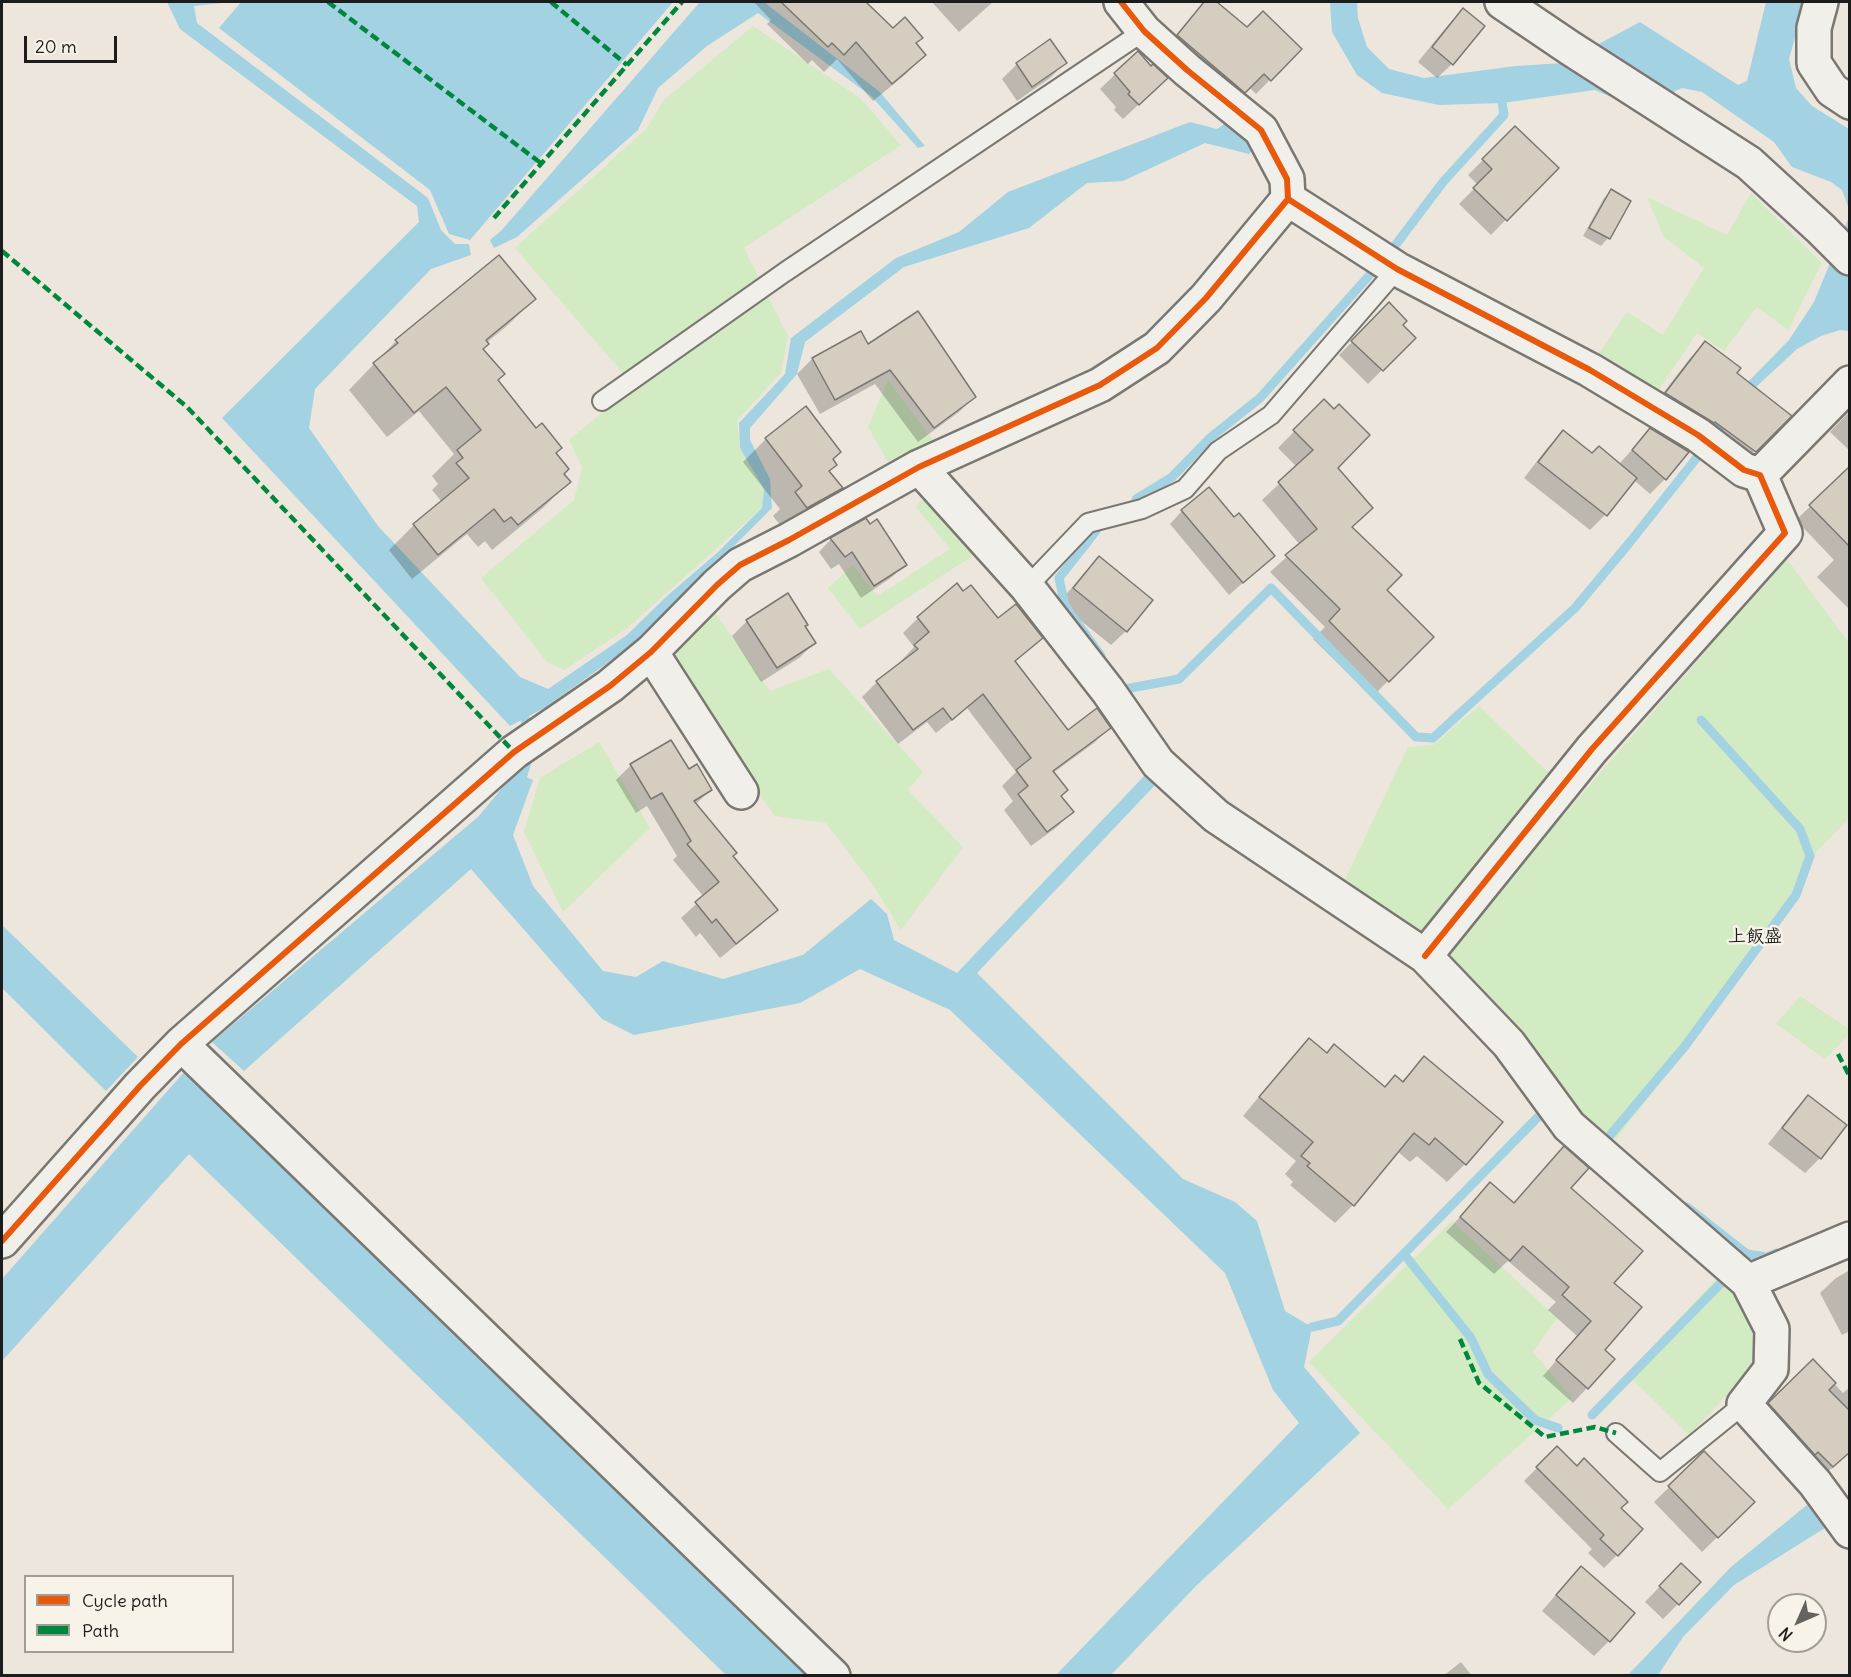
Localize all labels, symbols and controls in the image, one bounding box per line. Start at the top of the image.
scale bar [27,24,120,62]
text: 20 m [35,35,77,58]
district label: 上飯盛 [1728,926,1782,948]
legend [24,1575,234,1653]
text: Cycle path [82,1589,168,1612]
north arrow [1767,1593,1827,1653]
text: Path [82,1619,119,1642]
text: N [1775,1623,1797,1645]

